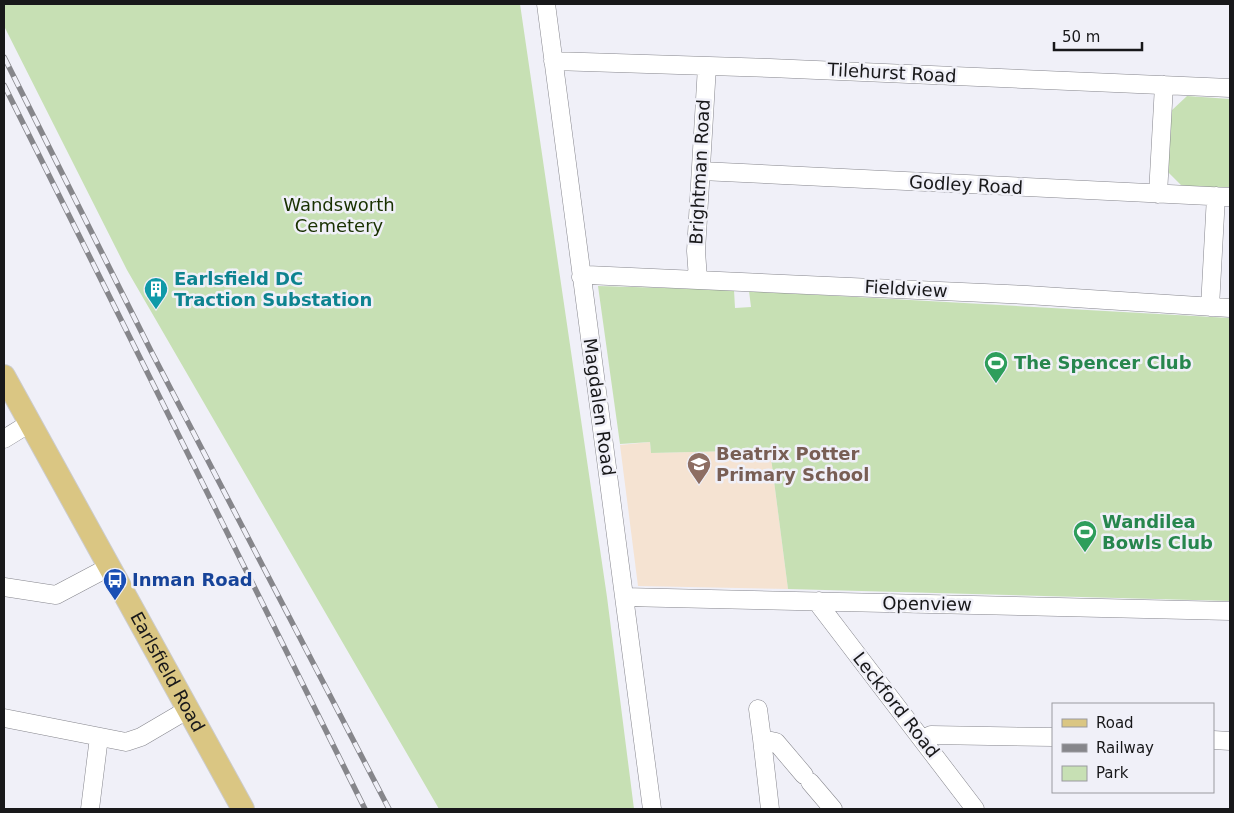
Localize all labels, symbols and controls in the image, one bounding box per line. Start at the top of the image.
scale bar [1054,20,1142,52]
text: 50 m [1062,28,1100,46]
street label: Tilehurst Road [826,59,957,86]
street label: Brightman Road [685,99,714,245]
street label: Godley Road [909,171,1024,198]
park label: Wandsworth Cemetery [283,194,395,236]
place label: Earlsfield DC Traction Substation [174,268,372,310]
building icon: Earlsfield DC Traction Substation [143,276,169,310]
street label: Fieldview [864,276,948,301]
street label: Magdalen Road [579,337,620,477]
sports icon: The Spencer Club [983,350,1009,384]
place label: The Spencer Club [1014,352,1192,373]
place label: Beatrix Potter Primary School [716,443,869,485]
school or university icon: Beatrix Potter Primary School [686,451,712,485]
place label: Wandilea Bowls Club [1102,511,1213,553]
sports icon: Wandilea Bowls Club [1072,519,1098,553]
bus stop icon: Inman Road [102,567,128,601]
place label: Inman Road [132,569,253,590]
street label: Openview [882,592,972,615]
street label: Earlsfield Road [126,608,209,735]
street label: Leckford Road [849,648,944,762]
legend [1052,703,1214,793]
text: Road [1096,714,1134,732]
text: Railway [1096,739,1154,757]
text: Park [1096,764,1129,782]

